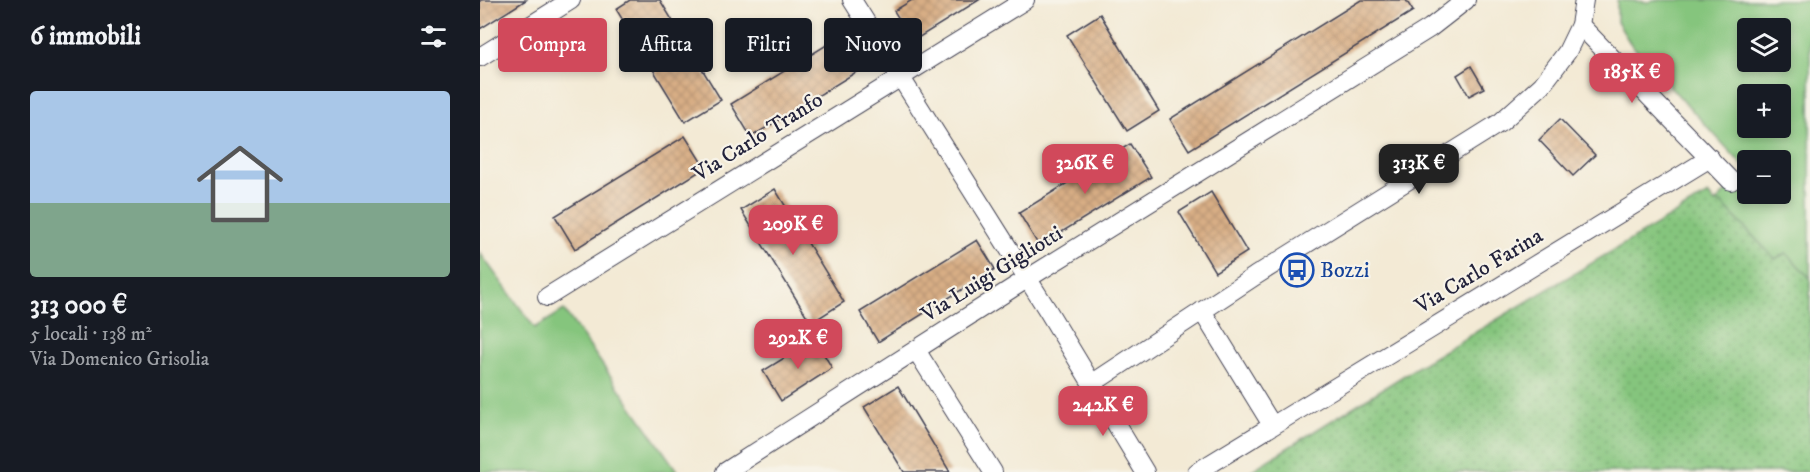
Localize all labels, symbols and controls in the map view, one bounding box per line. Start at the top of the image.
chip: Compra [498,18,607,72]
chip: Affitta [619,18,713,72]
chip: Filtri [725,18,812,72]
chip: Nuovo [824,18,922,72]
map controls [1737,18,1791,204]
button: layers [1737,18,1791,72]
text: 6 immobili [30,20,141,53]
icon: filters [417,20,450,53]
pin: 185K € [1583,53,1681,104]
text: 185K € [1603,60,1661,85]
button: + [1737,84,1791,138]
street label: Via Carlo Tranfo [687,86,828,188]
icon: home [186,130,294,238]
pin: 326K € [1036,144,1134,195]
pin: 313K € [1370,144,1468,195]
button: − [1737,150,1791,204]
text: 326K € [1056,151,1114,176]
text: 313K € [1393,151,1445,176]
pin: 209K € [744,205,842,256]
text: 209K € [763,212,823,237]
street label: Via Luigi Gigliotti [916,220,1068,329]
street label: Via Carlo Farina [1409,222,1548,320]
bus stop icon: Bozzi [1279,252,1315,288]
place label: Bozzi [1320,257,1369,284]
text: 313 000 € [30,289,127,322]
pin: 292K € [749,319,847,370]
text: 5 locali · 138 m² [30,322,152,347]
text: 292K € [768,326,828,351]
text: Via Domenico Grisolia [30,347,209,372]
pin: 242K € [1054,386,1152,437]
text: 242K € [1072,393,1134,418]

